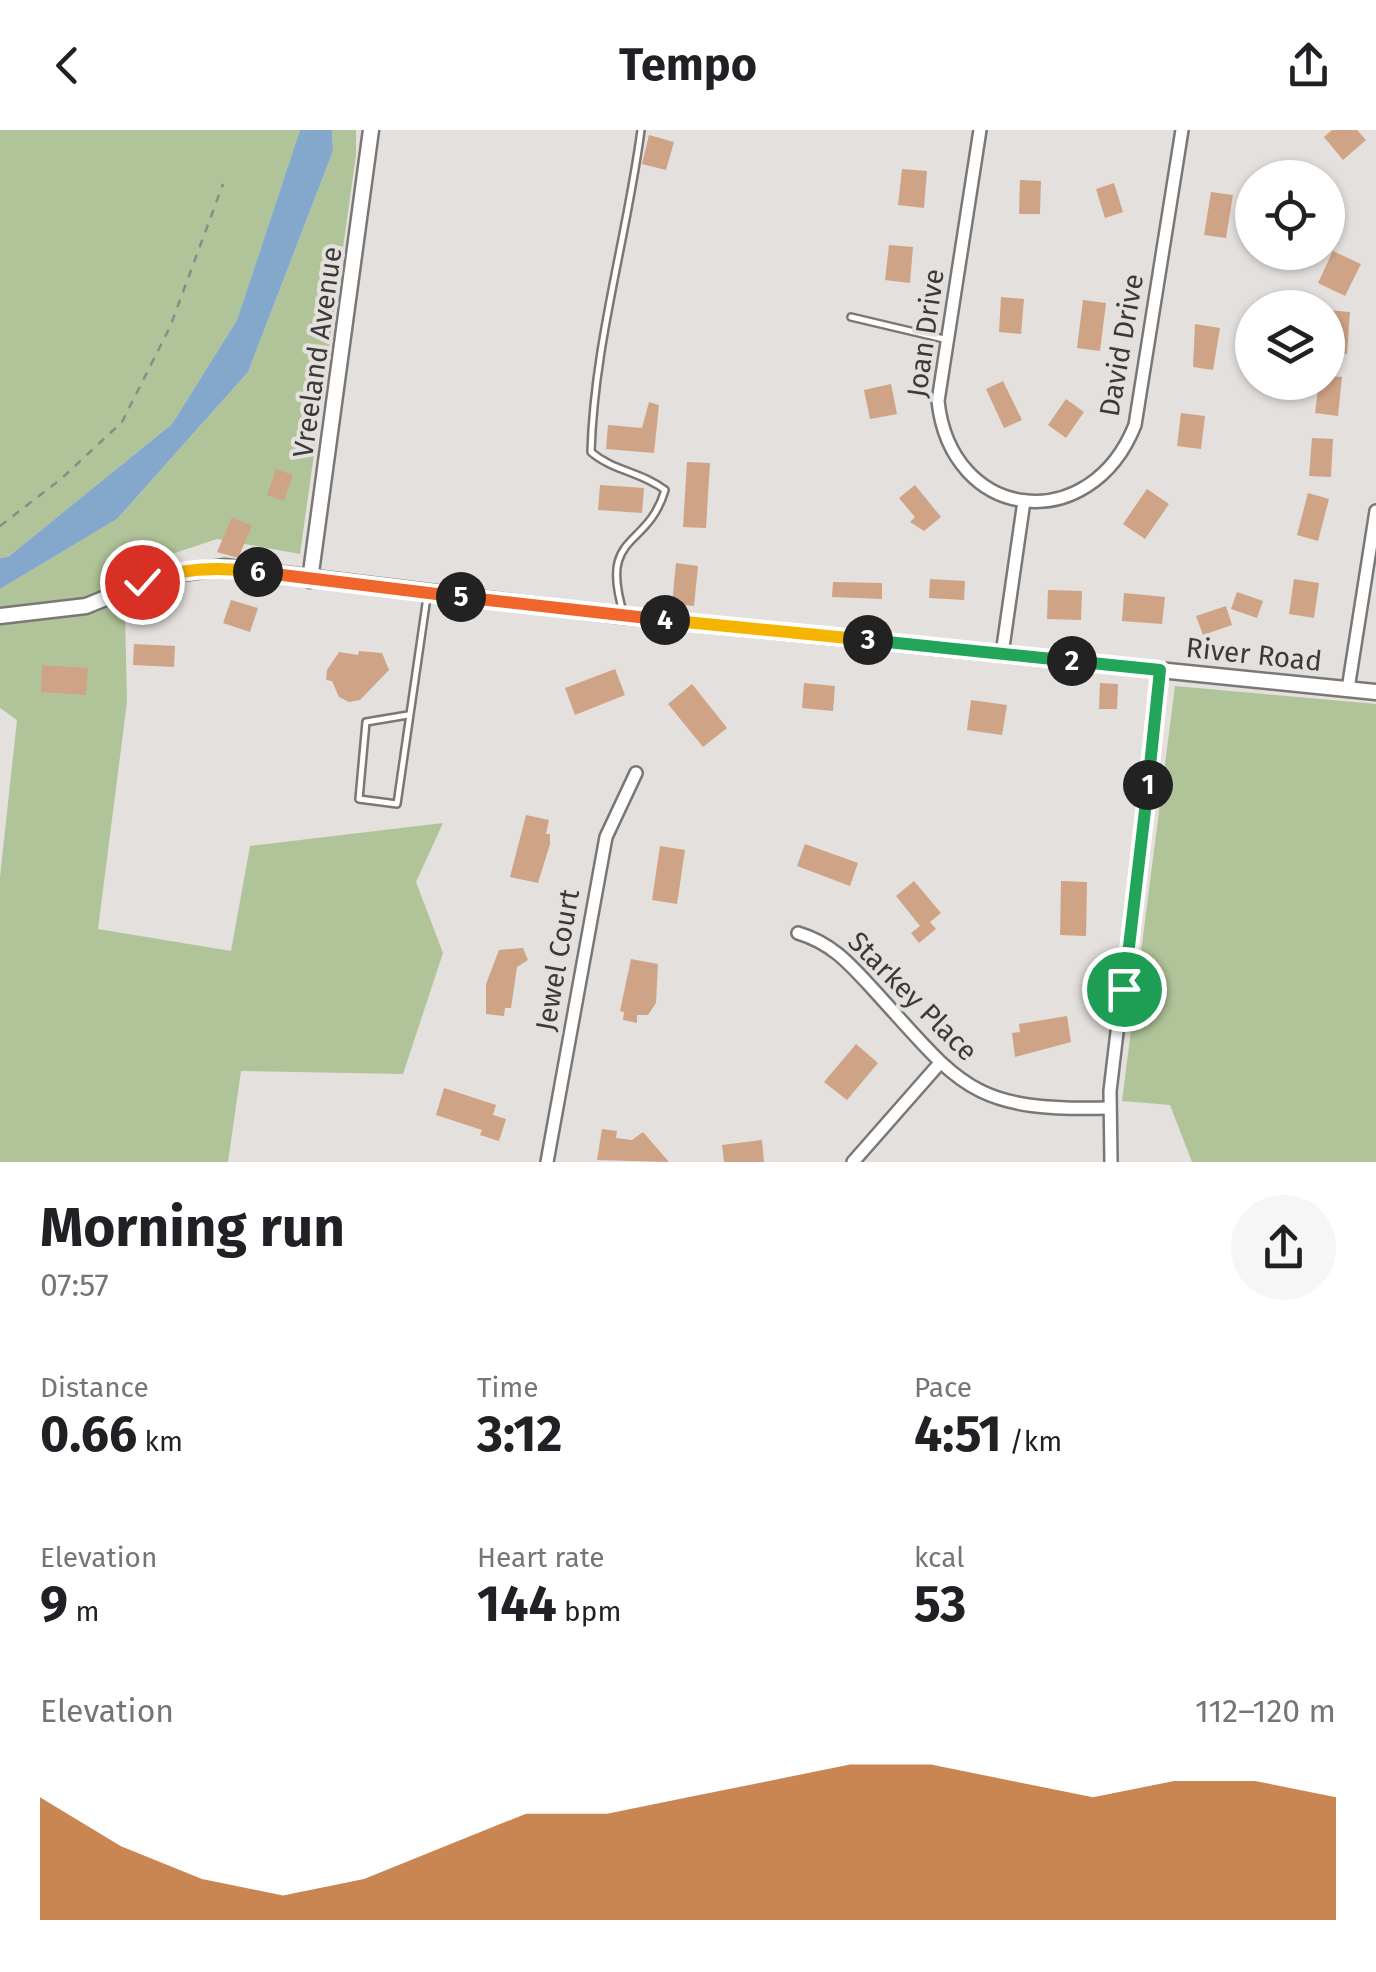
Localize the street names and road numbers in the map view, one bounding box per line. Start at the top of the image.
street label: Vreeland Avenue [286,245,349,460]
street label: Joan Drive [900,267,951,399]
street label: David Drive [1093,271,1150,419]
street label: River Road [1184,631,1324,678]
street label: Jewel Court [529,886,586,1034]
street label: Starkey Place [841,925,984,1068]

